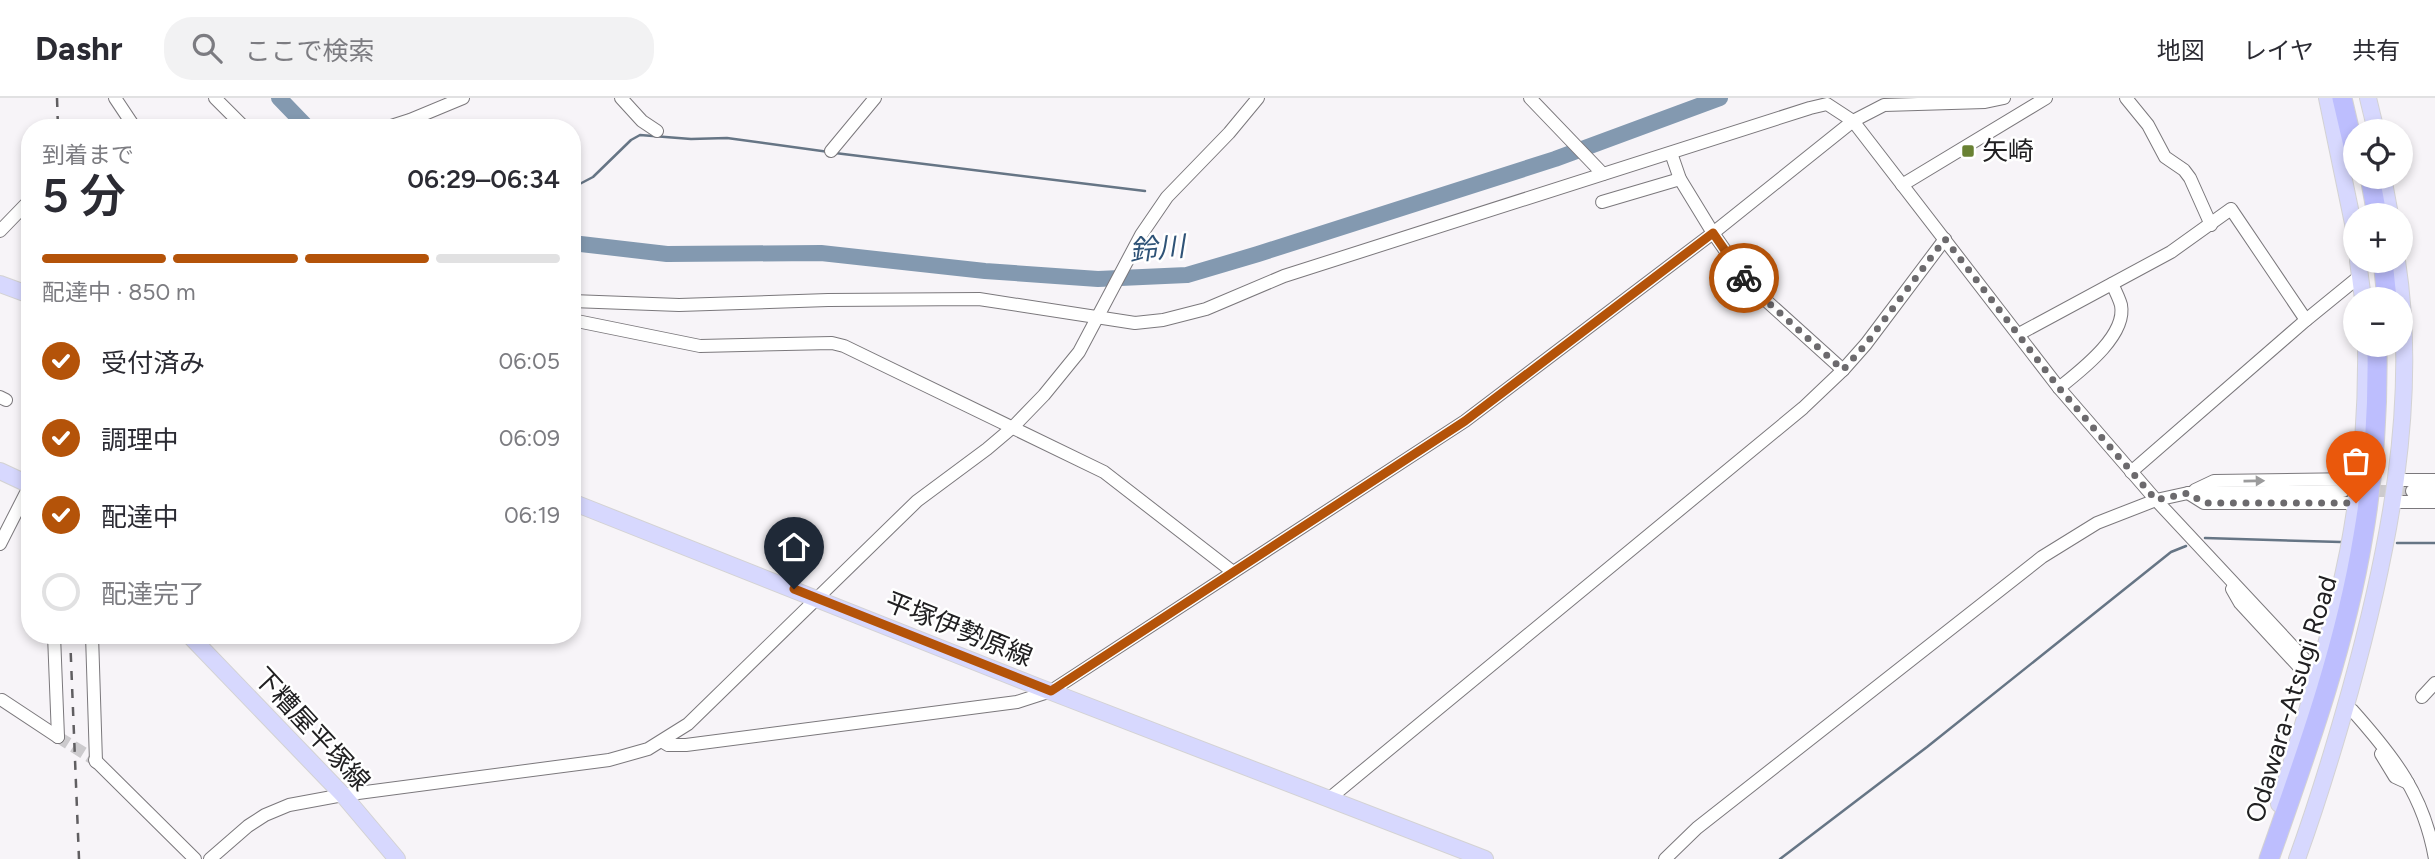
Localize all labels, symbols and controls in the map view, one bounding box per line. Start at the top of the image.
search box [164,17,654,80]
text: Dashr [35,29,122,68]
icon: search [188,29,226,67]
text: ここで検索 [244,35,374,67]
text: 地図 [2157,36,2205,65]
text: レイヤ [2243,36,2314,65]
text: 共有 [2352,36,2400,65]
map controls [2343,119,2413,357]
button: locate [2343,119,2413,189]
place label: 矢崎 [1982,135,2034,167]
text: 到着まで [42,141,134,169]
marker: 矢崎 [1960,143,1976,159]
text: 06:29–06:34 [407,163,560,195]
text: 5 分 [42,168,126,224]
button: + [2343,203,2413,273]
water label: 鈴川 [1128,228,1189,267]
courier [1709,243,1779,313]
icon: bike [1725,259,1763,297]
text: 配達中 · 850 m [42,278,196,306]
button: − [2343,287,2413,357]
icon: check [42,342,80,380]
text: 受付済み [101,347,205,379]
text: 06:05 [498,347,560,375]
icon: check [42,419,80,457]
text: 調理中 [101,424,179,456]
text: 06:09 [499,424,560,452]
pin [2326,431,2386,503]
icon: bag [2337,442,2375,480]
one-way arrow [2243,475,2265,487]
icon: check [42,496,80,534]
text: 配達中 [101,501,179,533]
text: 06:19 [504,501,560,529]
pin [764,517,824,589]
icon: home [775,528,813,566]
street label: Odawara-Atsugi Road [2238,572,2344,826]
text: 配達完了 [101,578,205,610]
street label: 平塚伊勢原線 [881,585,1037,673]
street label: 下糟屋平塚線 [247,661,377,797]

